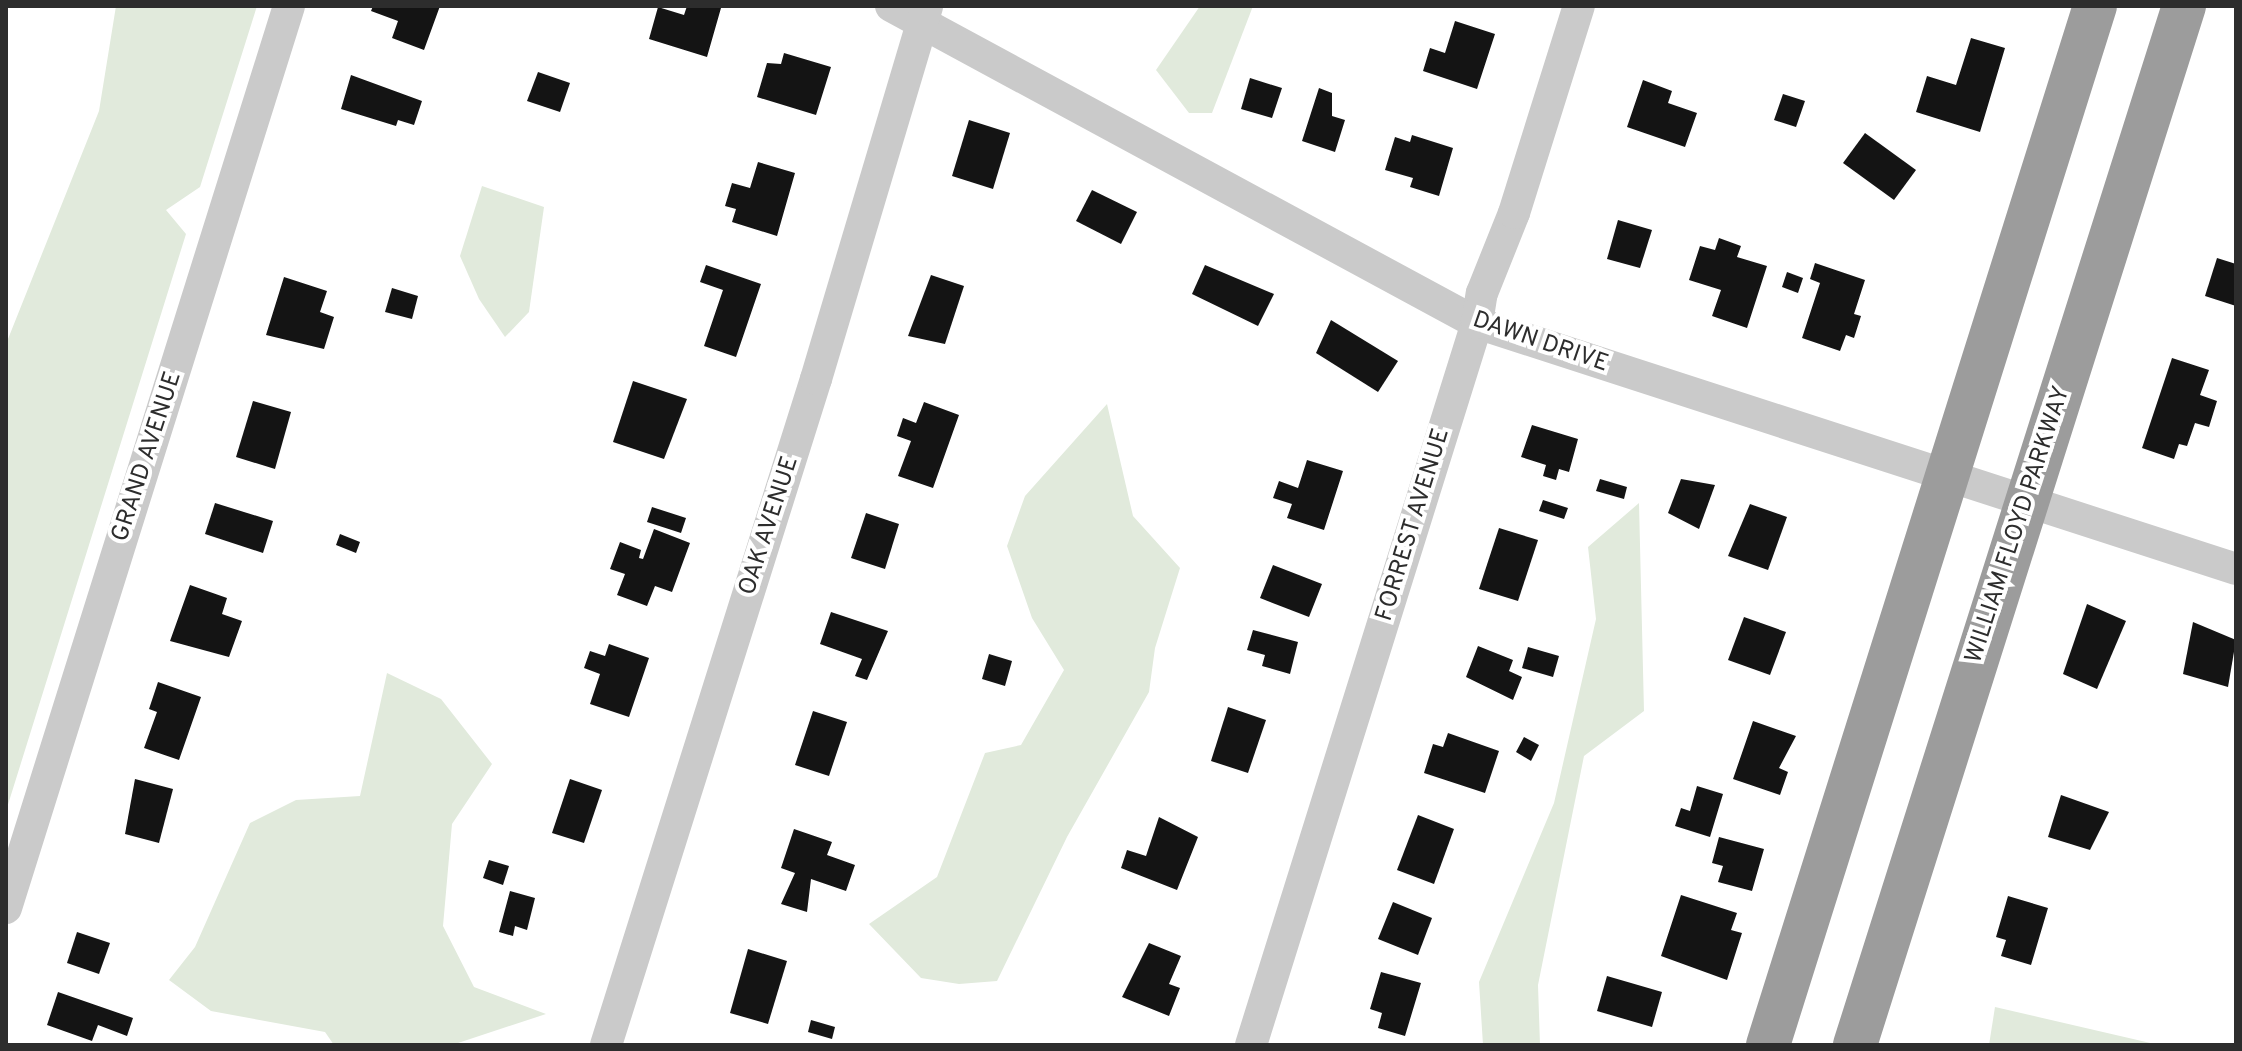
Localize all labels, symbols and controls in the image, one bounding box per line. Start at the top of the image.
street label: DAWN DRIVE [1468,306,1612,380]
street label: GRAND AVENUE [107,368,189,546]
street label: WILLIAM FLOYD PARKWAY [1961,383,2077,667]
street label: FORREST AVENUE [1371,424,1457,626]
street label: OAK AVENUE [734,453,806,599]

